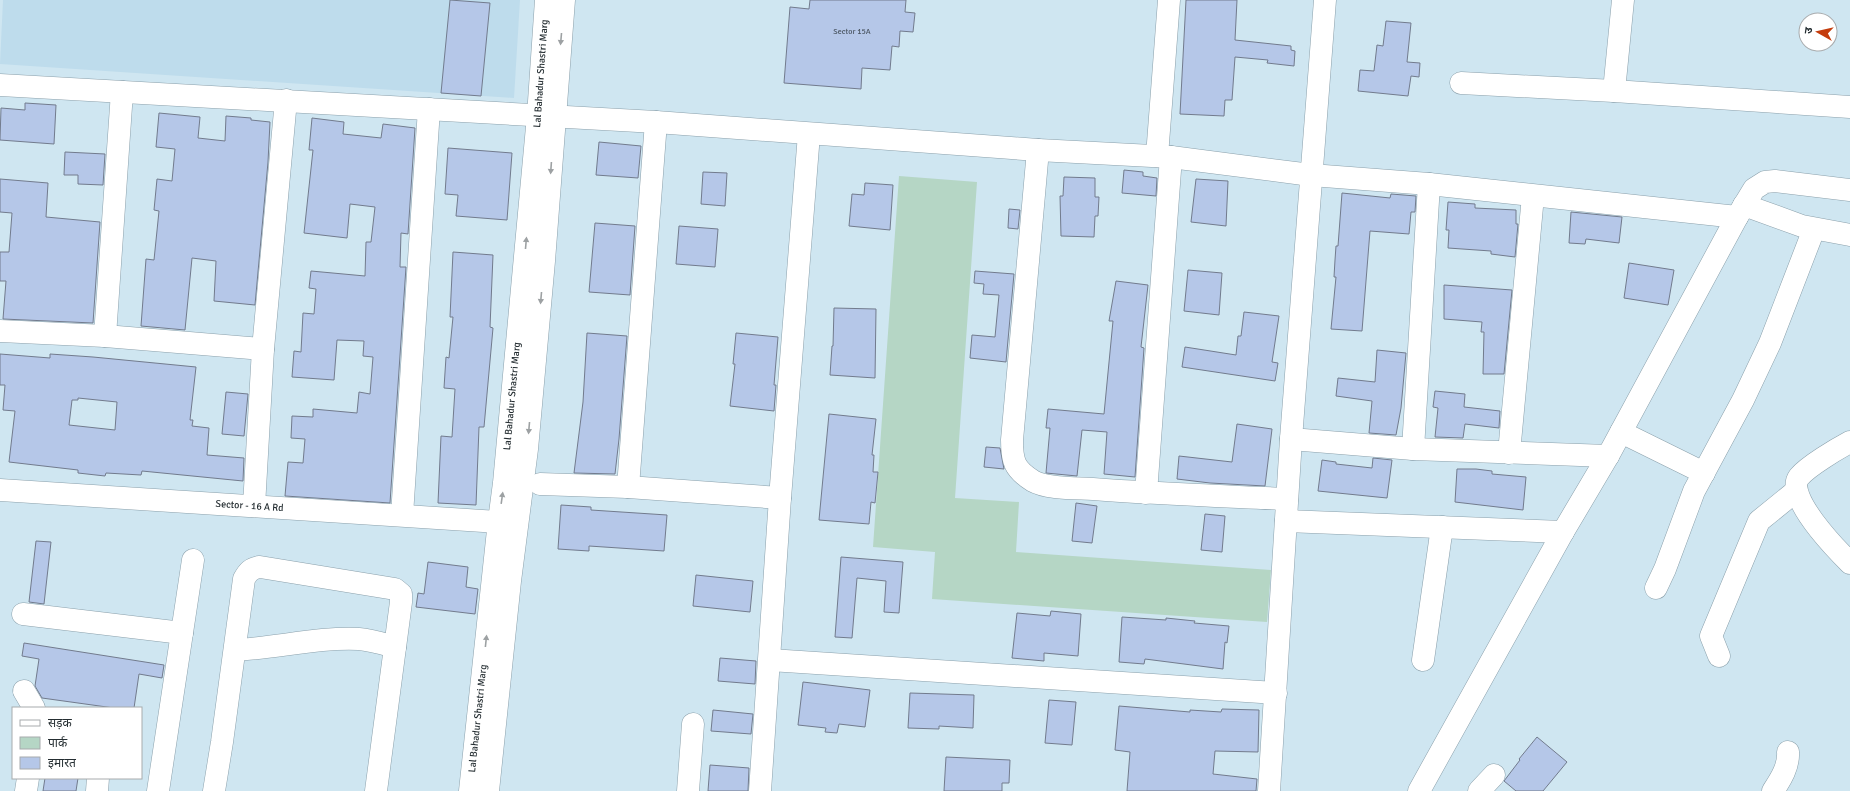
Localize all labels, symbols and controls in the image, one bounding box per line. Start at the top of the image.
north arrow [1798,12,1838,52]
street label: Lal Bahadur Shastri Marg [531,19,551,128]
house number: Sector 15A [833,26,871,36]
text: उ [1802,26,1816,35]
one-way arrow [557,33,564,45]
one-way arrow [547,162,554,175]
one-way arrow [523,237,530,249]
one-way arrow [537,292,544,304]
street label: Lal Bahadur Shastri Marg [501,342,523,451]
one-way arrow [526,422,533,434]
one-way arrow [499,492,505,504]
street label: Sector - 16 A Rd [215,498,284,514]
one-way arrow [483,635,489,647]
street label: Lal Bahadur Shastri Marg [466,664,490,773]
legend [12,707,142,779]
text: सड़क [48,716,73,731]
text: पार्क [48,736,68,751]
text: इमारत [48,756,77,771]

